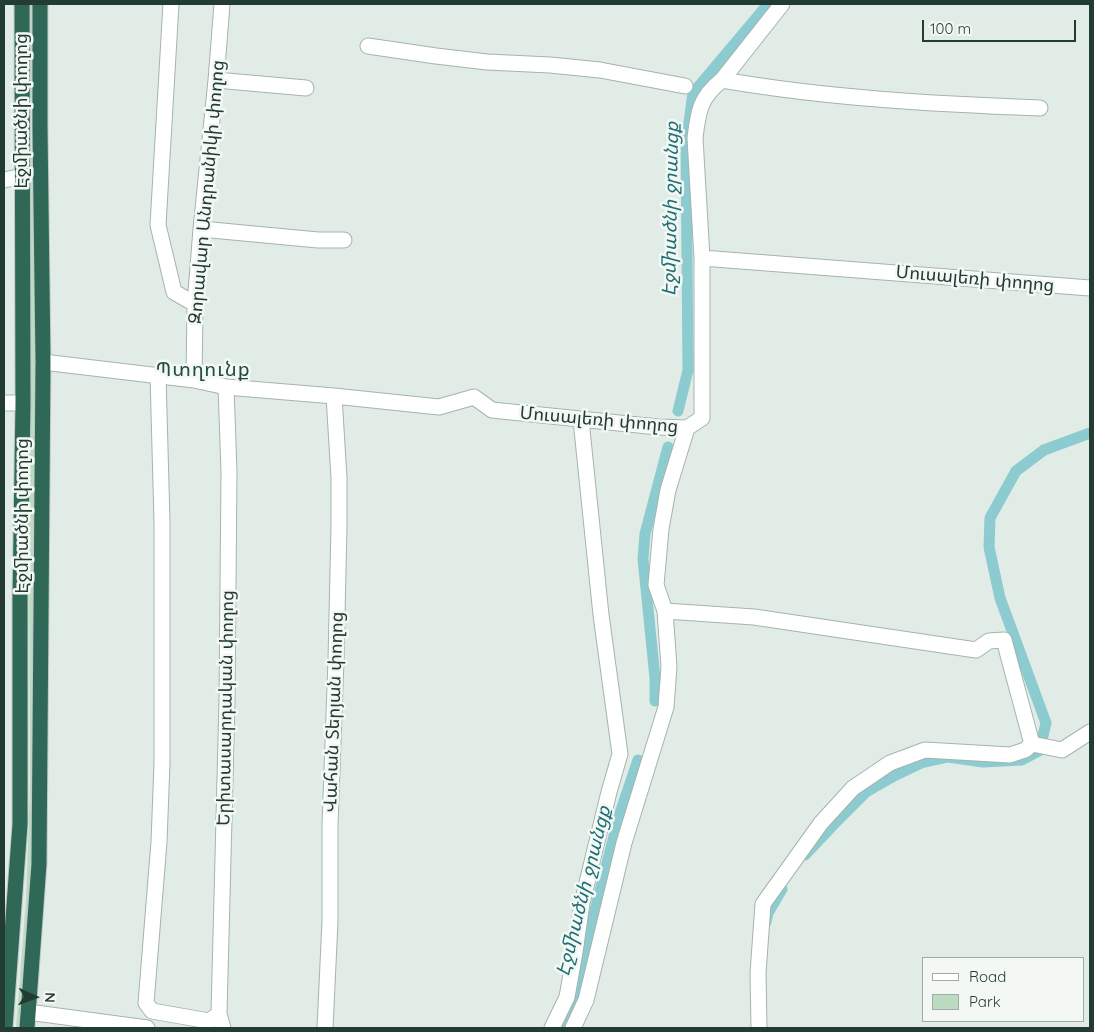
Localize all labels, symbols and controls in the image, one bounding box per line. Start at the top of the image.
scale bar [924,10,1078,42]
text: 100 m [930,19,971,38]
street label: Էջմիածնի փողոց [11,33,33,189]
street label: Զորավար Անդրանիկի փողոց [185,59,229,325]
water label: Էջմիածնի ջրանցք [658,122,684,296]
street label: Մուսալեռի փողոց [895,261,1055,297]
district label: Պտղունք [155,358,251,382]
street label: Մուսալեռի փողոց [519,402,679,438]
street label: Էջմիածնի փողոց [12,438,34,594]
street label: Երիտասարդական փողոց [213,590,239,826]
street label: Վահան Տերյան փողոց [320,611,348,813]
water label: Էջմիածնի ջրանցք [552,804,616,978]
legend [922,957,1084,1022]
text: Road [969,967,1006,986]
north arrow [10,972,60,1022]
text: N [41,992,59,1003]
text: Park [969,992,1001,1011]

